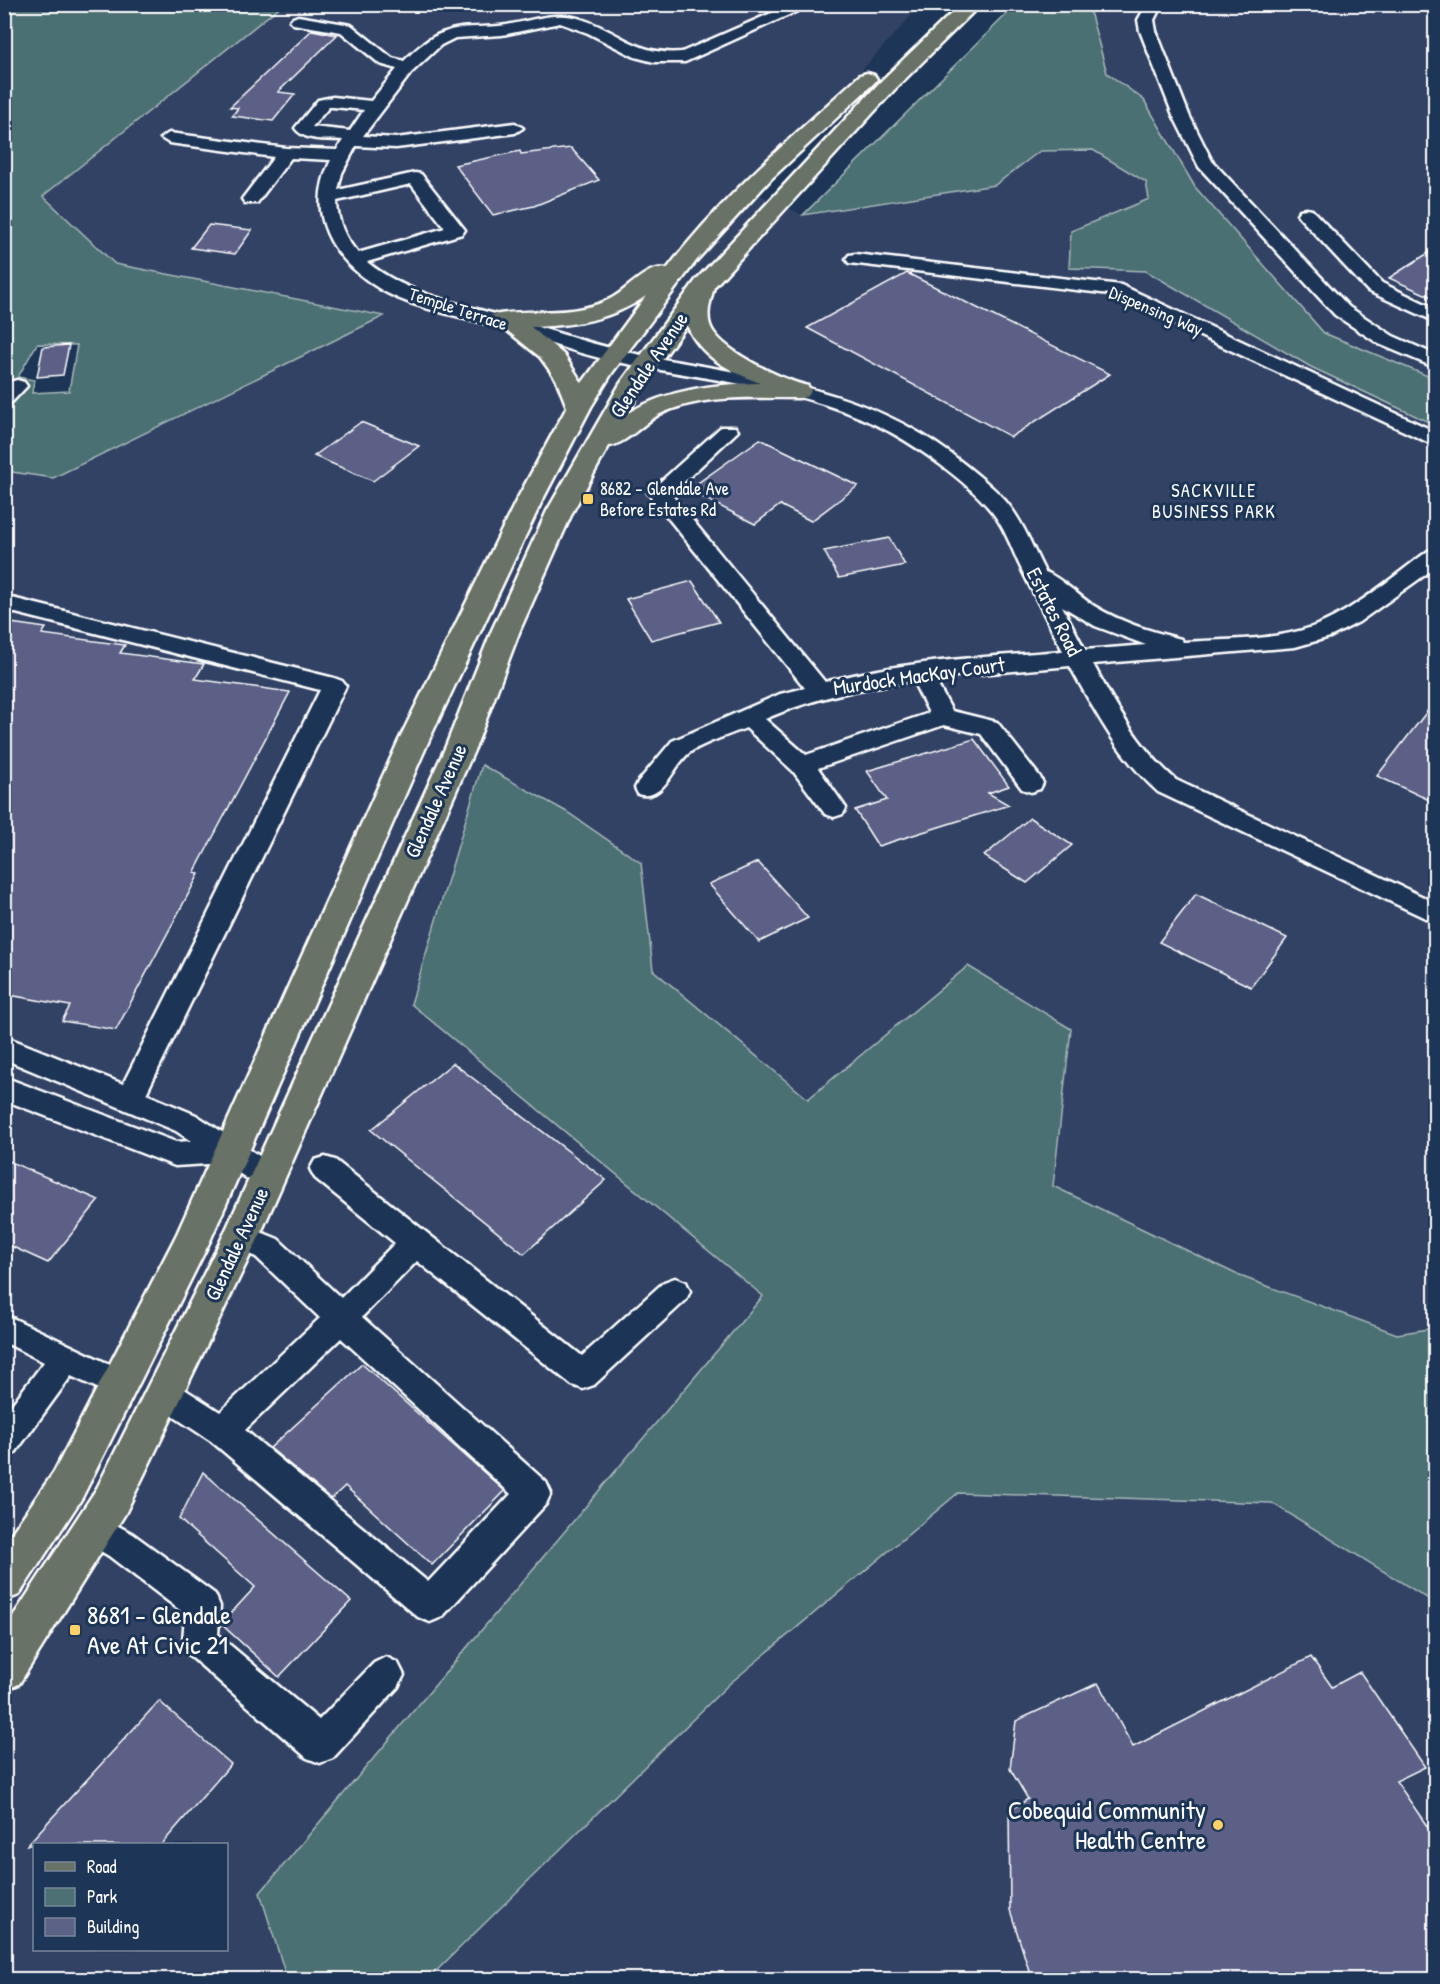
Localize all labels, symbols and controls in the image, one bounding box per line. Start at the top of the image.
street label: Dispensing Way [1106,280,1207,342]
street label: Temple Terrace [406,281,511,336]
street label: Glendale Avenue [602,306,695,423]
place label: 8682 - Glendale Ave Before Estates Rd [600,476,729,522]
district label: SACKVILLE BUSINESS PARK [1152,478,1276,524]
marker: 8682 - Glendale Ave Before Estates Rd [581,492,595,506]
street label: Estates Road [1020,563,1089,661]
street label: Murdock MacKay Court [831,649,1007,702]
street label: Glendale Avenue [397,739,474,862]
street label: Glendale Avenue [198,1182,275,1305]
place label: 8681 - Glendale Ave At Civic 21 [87,1597,231,1662]
marker: 8681 - Glendale Ave At Civic 21 [68,1623,82,1637]
place label: Cobequid Community Health Centre [1008,1792,1206,1857]
marker: Cobequid Community Health Centre [1211,1818,1225,1832]
legend [33,1843,228,1951]
text: Road [87,1854,117,1879]
text: Park [87,1884,118,1909]
text: Building [87,1914,139,1939]

